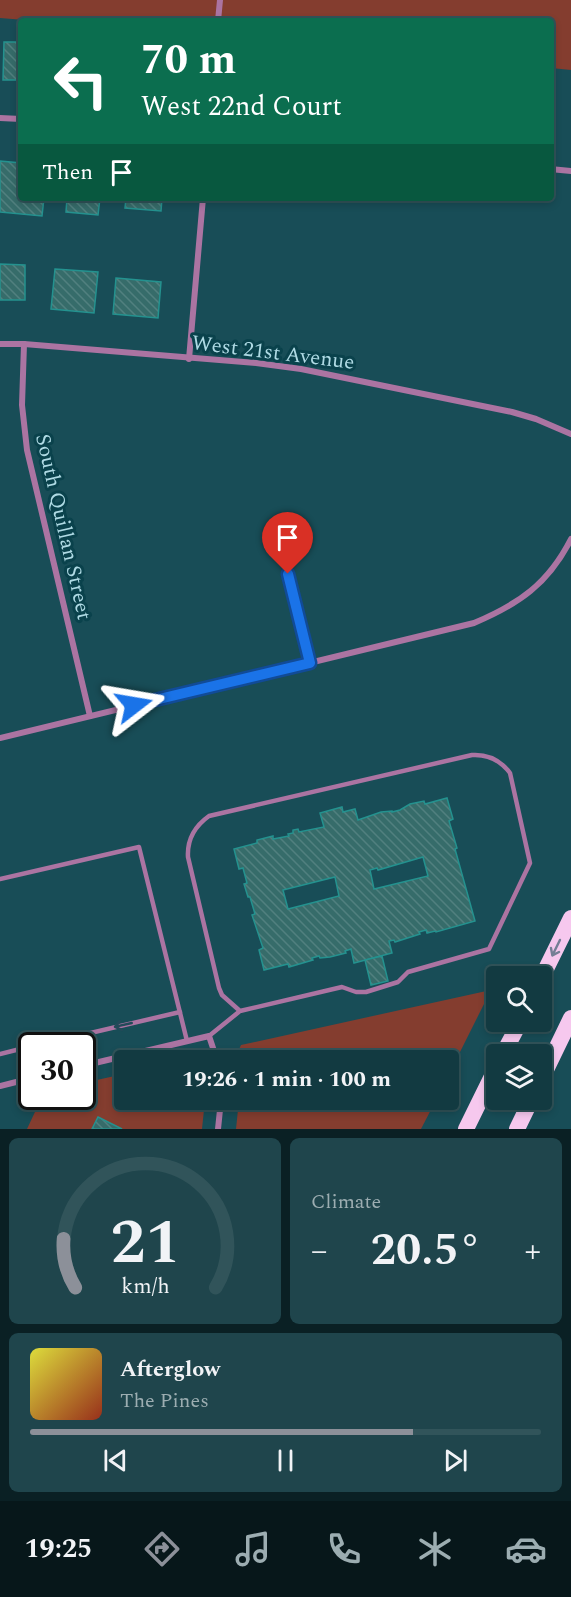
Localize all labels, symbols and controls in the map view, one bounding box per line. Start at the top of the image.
text: 70 m [141,29,236,92]
icon: left [42,42,120,120]
text: West 22nd Court [141,86,342,128]
text: Then [42,156,93,189]
icon: arrive [105,156,138,189]
street label: West 21st Avenue [190,327,356,379]
street label: South Quillan Street [26,431,100,623]
pin [262,512,313,574]
icon: arrive [271,521,304,554]
position arrow [102,673,166,737]
one-way arrow [550,938,562,956]
map controls [486,966,552,1110]
button: search [486,966,552,1032]
one-way arrow [114,1020,133,1032]
speed limit sign: 30 [18,1032,96,1110]
button: layers [486,1044,552,1110]
text: 19:26 · 1 min · 100 m [182,1063,391,1096]
text: Climate [311,1187,381,1217]
text: 21 [110,1196,180,1291]
text: 20.5° [371,1216,481,1285]
text: − [311,1226,328,1276]
text: + [524,1226,541,1276]
text: km/h [121,1270,169,1303]
text: Afterglow [120,1353,220,1386]
text: The Pines [120,1386,209,1416]
icon: previous [99,1444,132,1477]
icon: pause [269,1444,302,1477]
icon: next [439,1444,472,1477]
text: 19:25 [24,1528,92,1570]
icon: directions [141,1528,183,1570]
icon: music [232,1528,274,1570]
icon: phone [323,1528,365,1570]
icon: climate [414,1528,456,1570]
icon: car [505,1528,547,1570]

